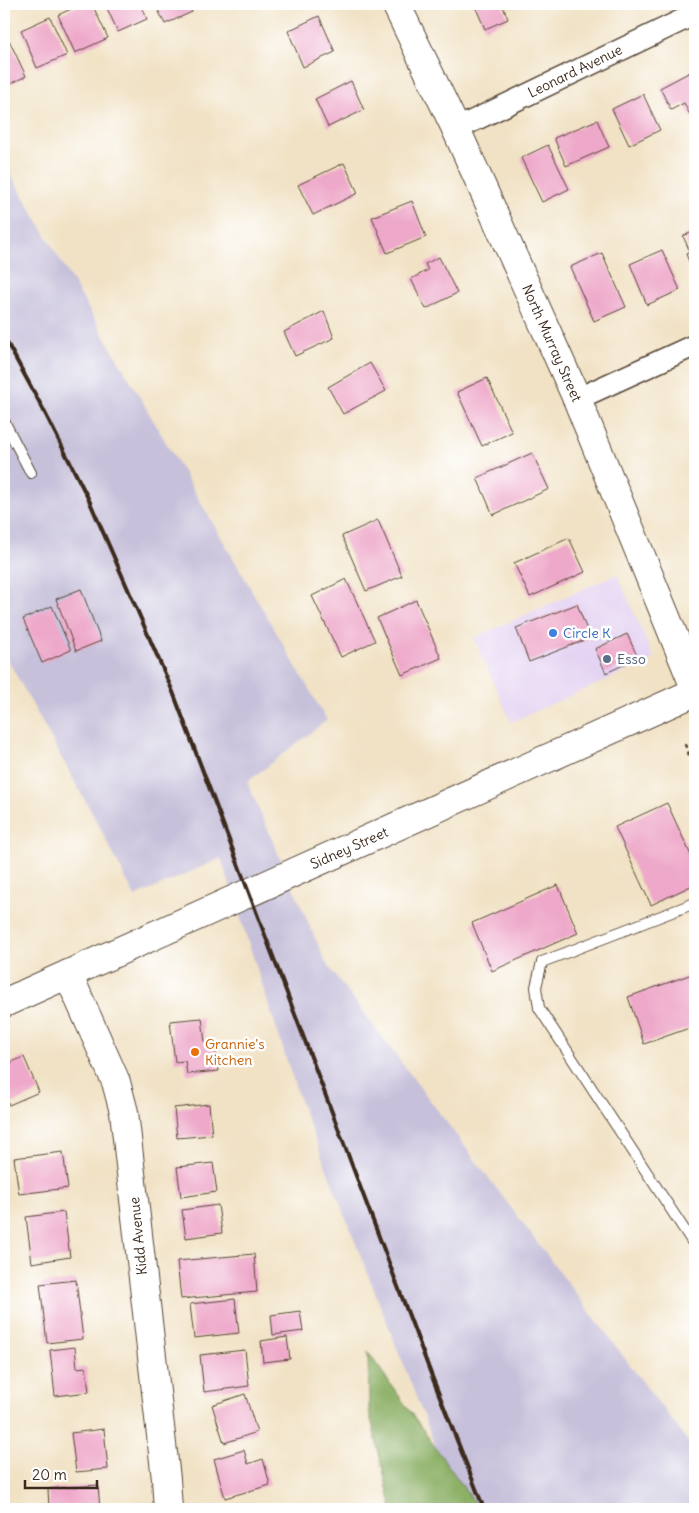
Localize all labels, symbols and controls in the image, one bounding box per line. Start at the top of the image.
street label: Leonard Avenue [525,40,625,102]
street label: North Murray Street [518,282,586,405]
place label: Circle K [563,624,611,642]
marker: Circle K [547,627,559,639]
place label: Esso [617,650,646,668]
marker: Esso [601,653,613,665]
street label: Sidney Street [307,823,391,873]
place label: Grannie's Kitchen [205,1035,265,1069]
marker: Grannie's Kitchen [189,1046,201,1058]
street label: Kidd Avenue [125,1196,151,1276]
scale bar [25,1458,98,1490]
text: 20 m [32,1465,67,1484]

